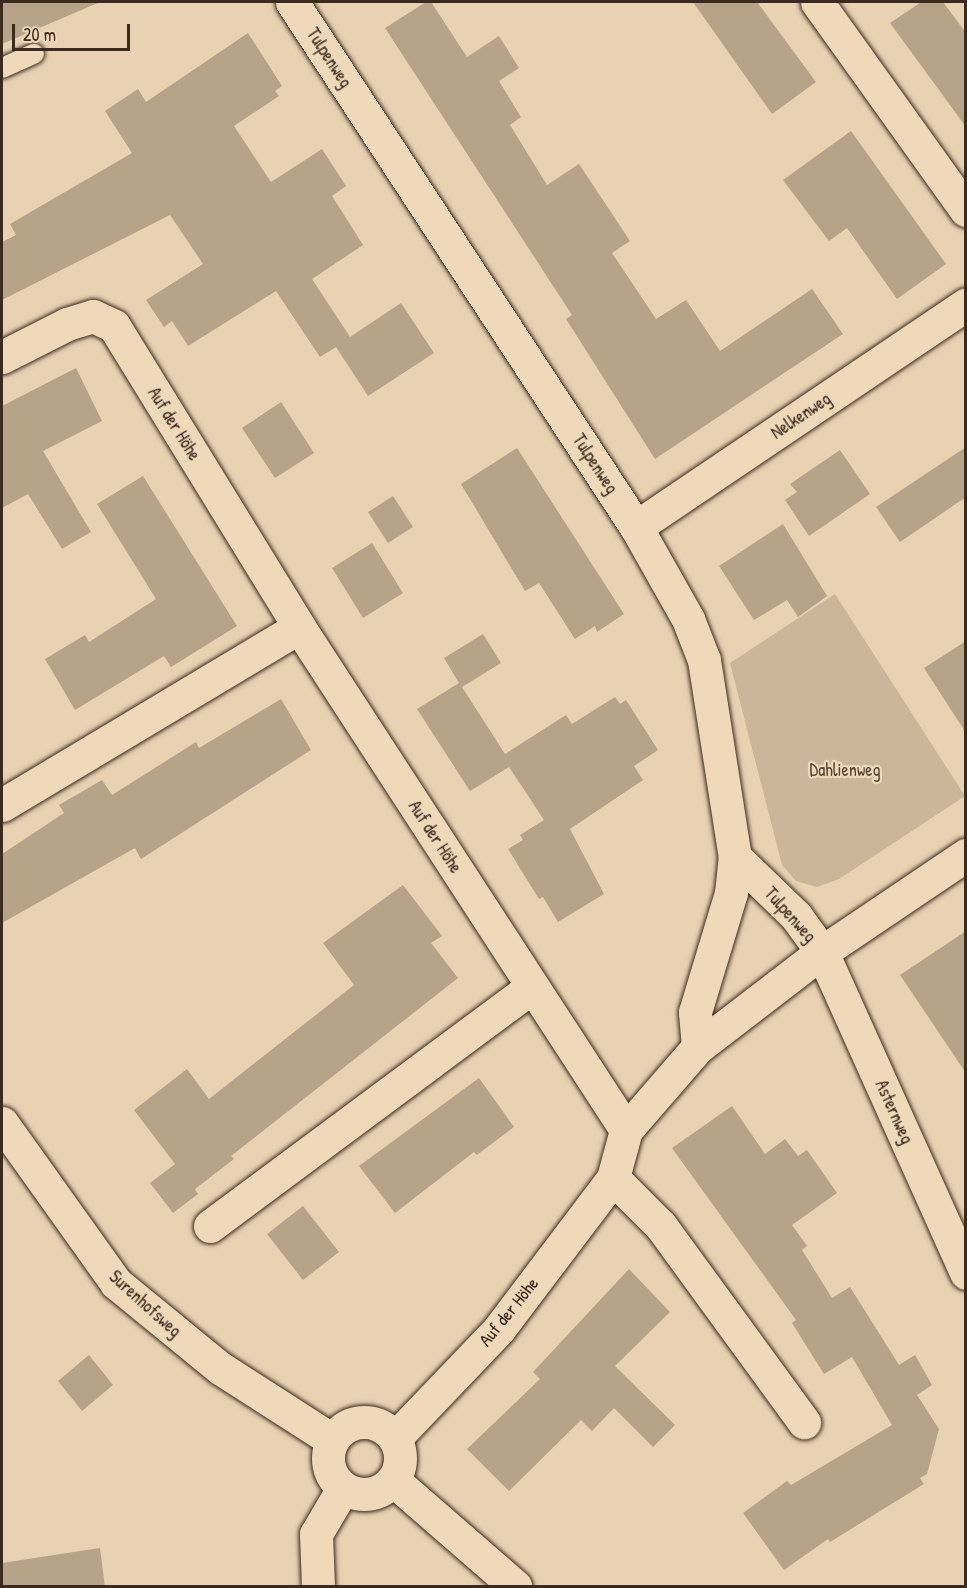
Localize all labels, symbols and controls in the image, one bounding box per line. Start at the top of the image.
scale bar [15,12,134,50]
text: 20 m [23,22,56,47]
street label: Tulpenweg [302,24,356,92]
street label: Auf der Höhe [143,383,205,465]
street label: Nelkenweg [767,388,835,444]
street label: Tulpenweg [568,430,622,498]
park label: Dahlienweg [810,759,880,781]
street label: Auf der Höhe [404,797,466,877]
street label: Tulpenweg [760,883,820,947]
street label: Asternweg [870,1077,918,1147]
street label: Surenhofsweg [105,1266,185,1342]
street label: Auf der Höhe [475,1273,543,1351]

